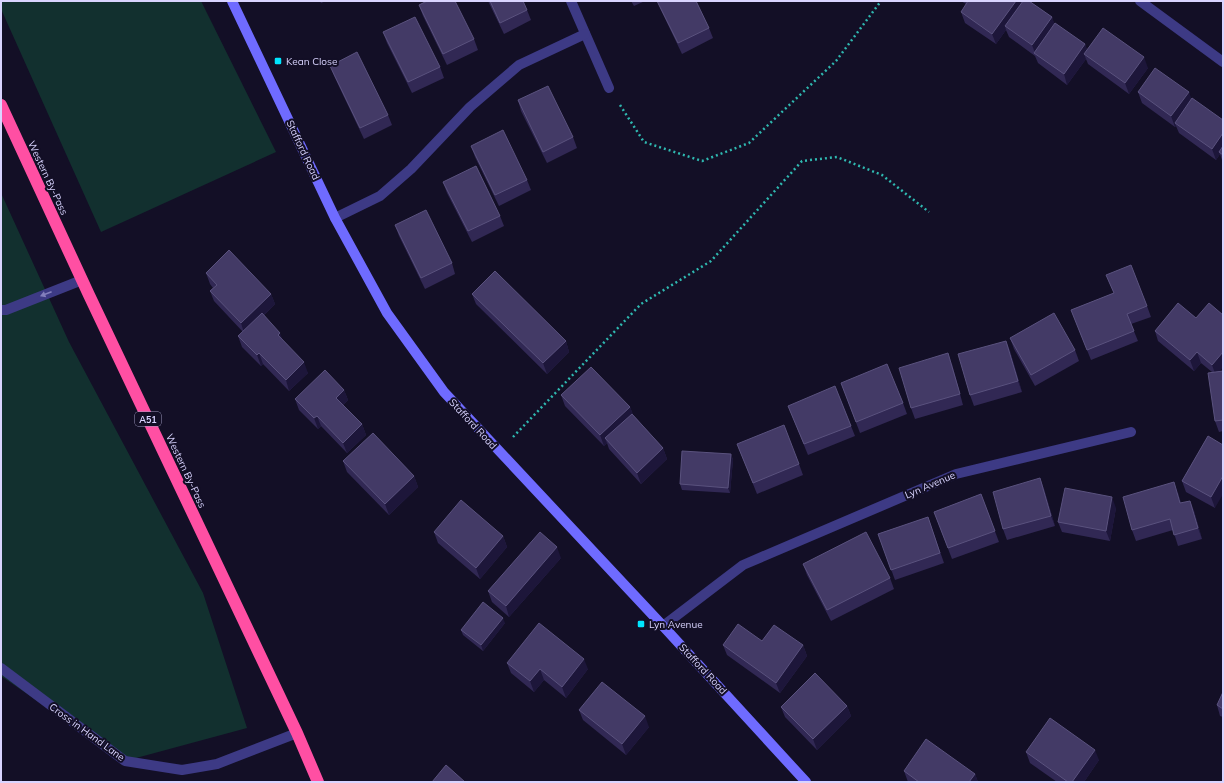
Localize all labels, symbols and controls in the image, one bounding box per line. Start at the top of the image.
place label: Kean Close [286,55,337,68]
marker: Kean Close [273,56,283,66]
street label: Stafford Road [283,118,323,182]
street label: Western By-Pass [25,139,71,217]
one-way arrow [39,292,51,298]
street label: Stafford Road [446,396,500,452]
road number: A51 [135,412,161,426]
street label: Western By-Pass [163,432,209,510]
street label: Lyn Avenue [903,469,957,501]
place label: Lyn Avenue [649,618,703,631]
marker: Lyn Avenue [636,619,646,629]
street label: Stafford Road [676,641,730,697]
street label: Cross in Hand Lane [47,700,127,764]

